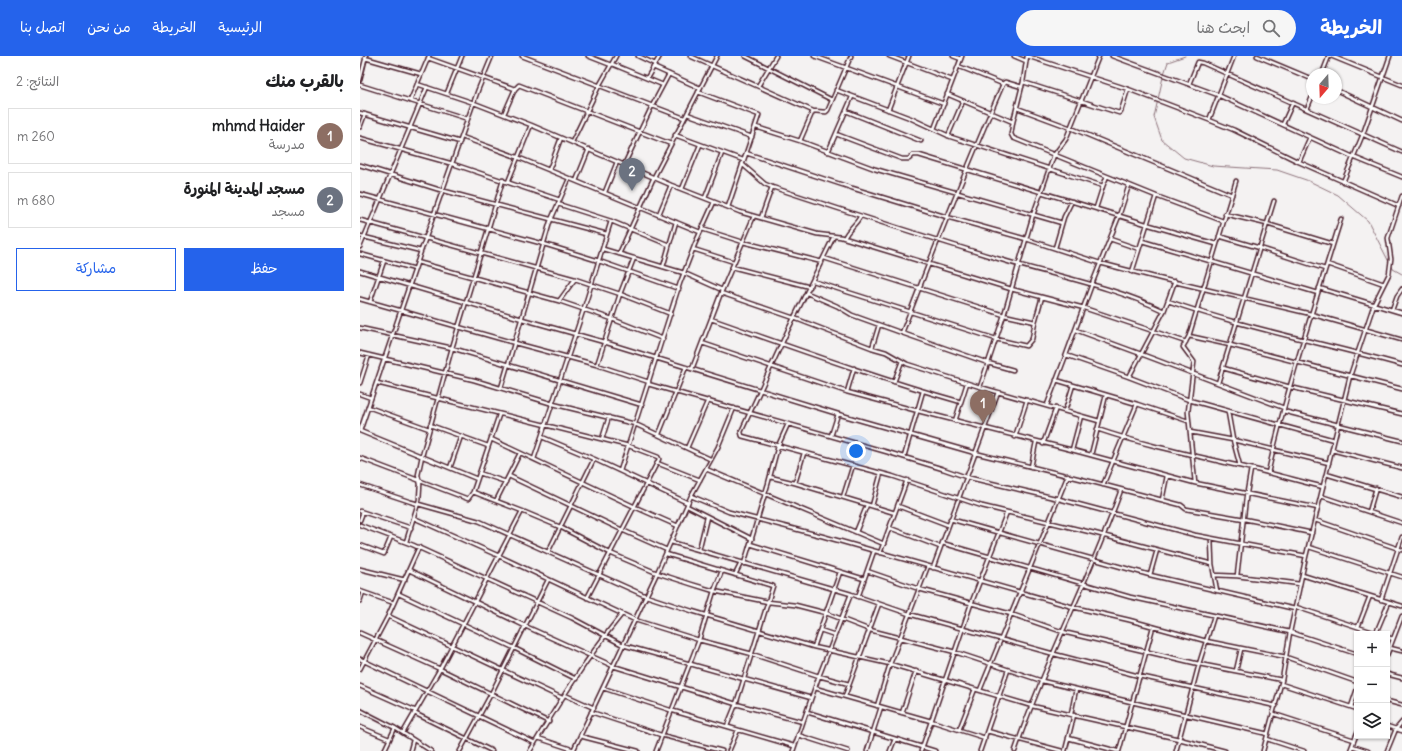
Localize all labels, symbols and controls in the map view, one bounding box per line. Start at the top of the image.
search box [1016,10,1296,46]
text: الخريطة [1320,15,1382,39]
icon: search [1260,17,1282,39]
text: اتصل بنا [20,18,65,36]
text: من نحن [87,18,131,36]
text: الخريطة [153,18,196,36]
text: الرئيسية [218,18,262,36]
text: ابحث هنا [1196,18,1250,37]
north arrow [1306,68,1342,104]
text: بالقرب منك [265,70,344,92]
text: النتائج: 2 [16,73,59,90]
text: mhmd Haider [212,116,305,135]
text: 260 m [17,128,55,145]
text: 1 [327,128,333,145]
text: مدرسة [269,136,305,153]
pin: 2 [619,158,645,191]
text: مسجد المدينة المنورة [184,179,305,198]
text: 680 m [17,192,55,209]
text: 2 [326,192,334,209]
text: مسجد [272,203,305,220]
button: مشاركة [16,248,176,291]
button: حفظ [184,248,344,291]
pin: 1 [970,390,996,423]
your location [846,441,866,461]
map controls [1354,631,1390,739]
button: + [1354,631,1390,667]
button: − [1354,667,1390,703]
button: layers [1354,703,1390,739]

